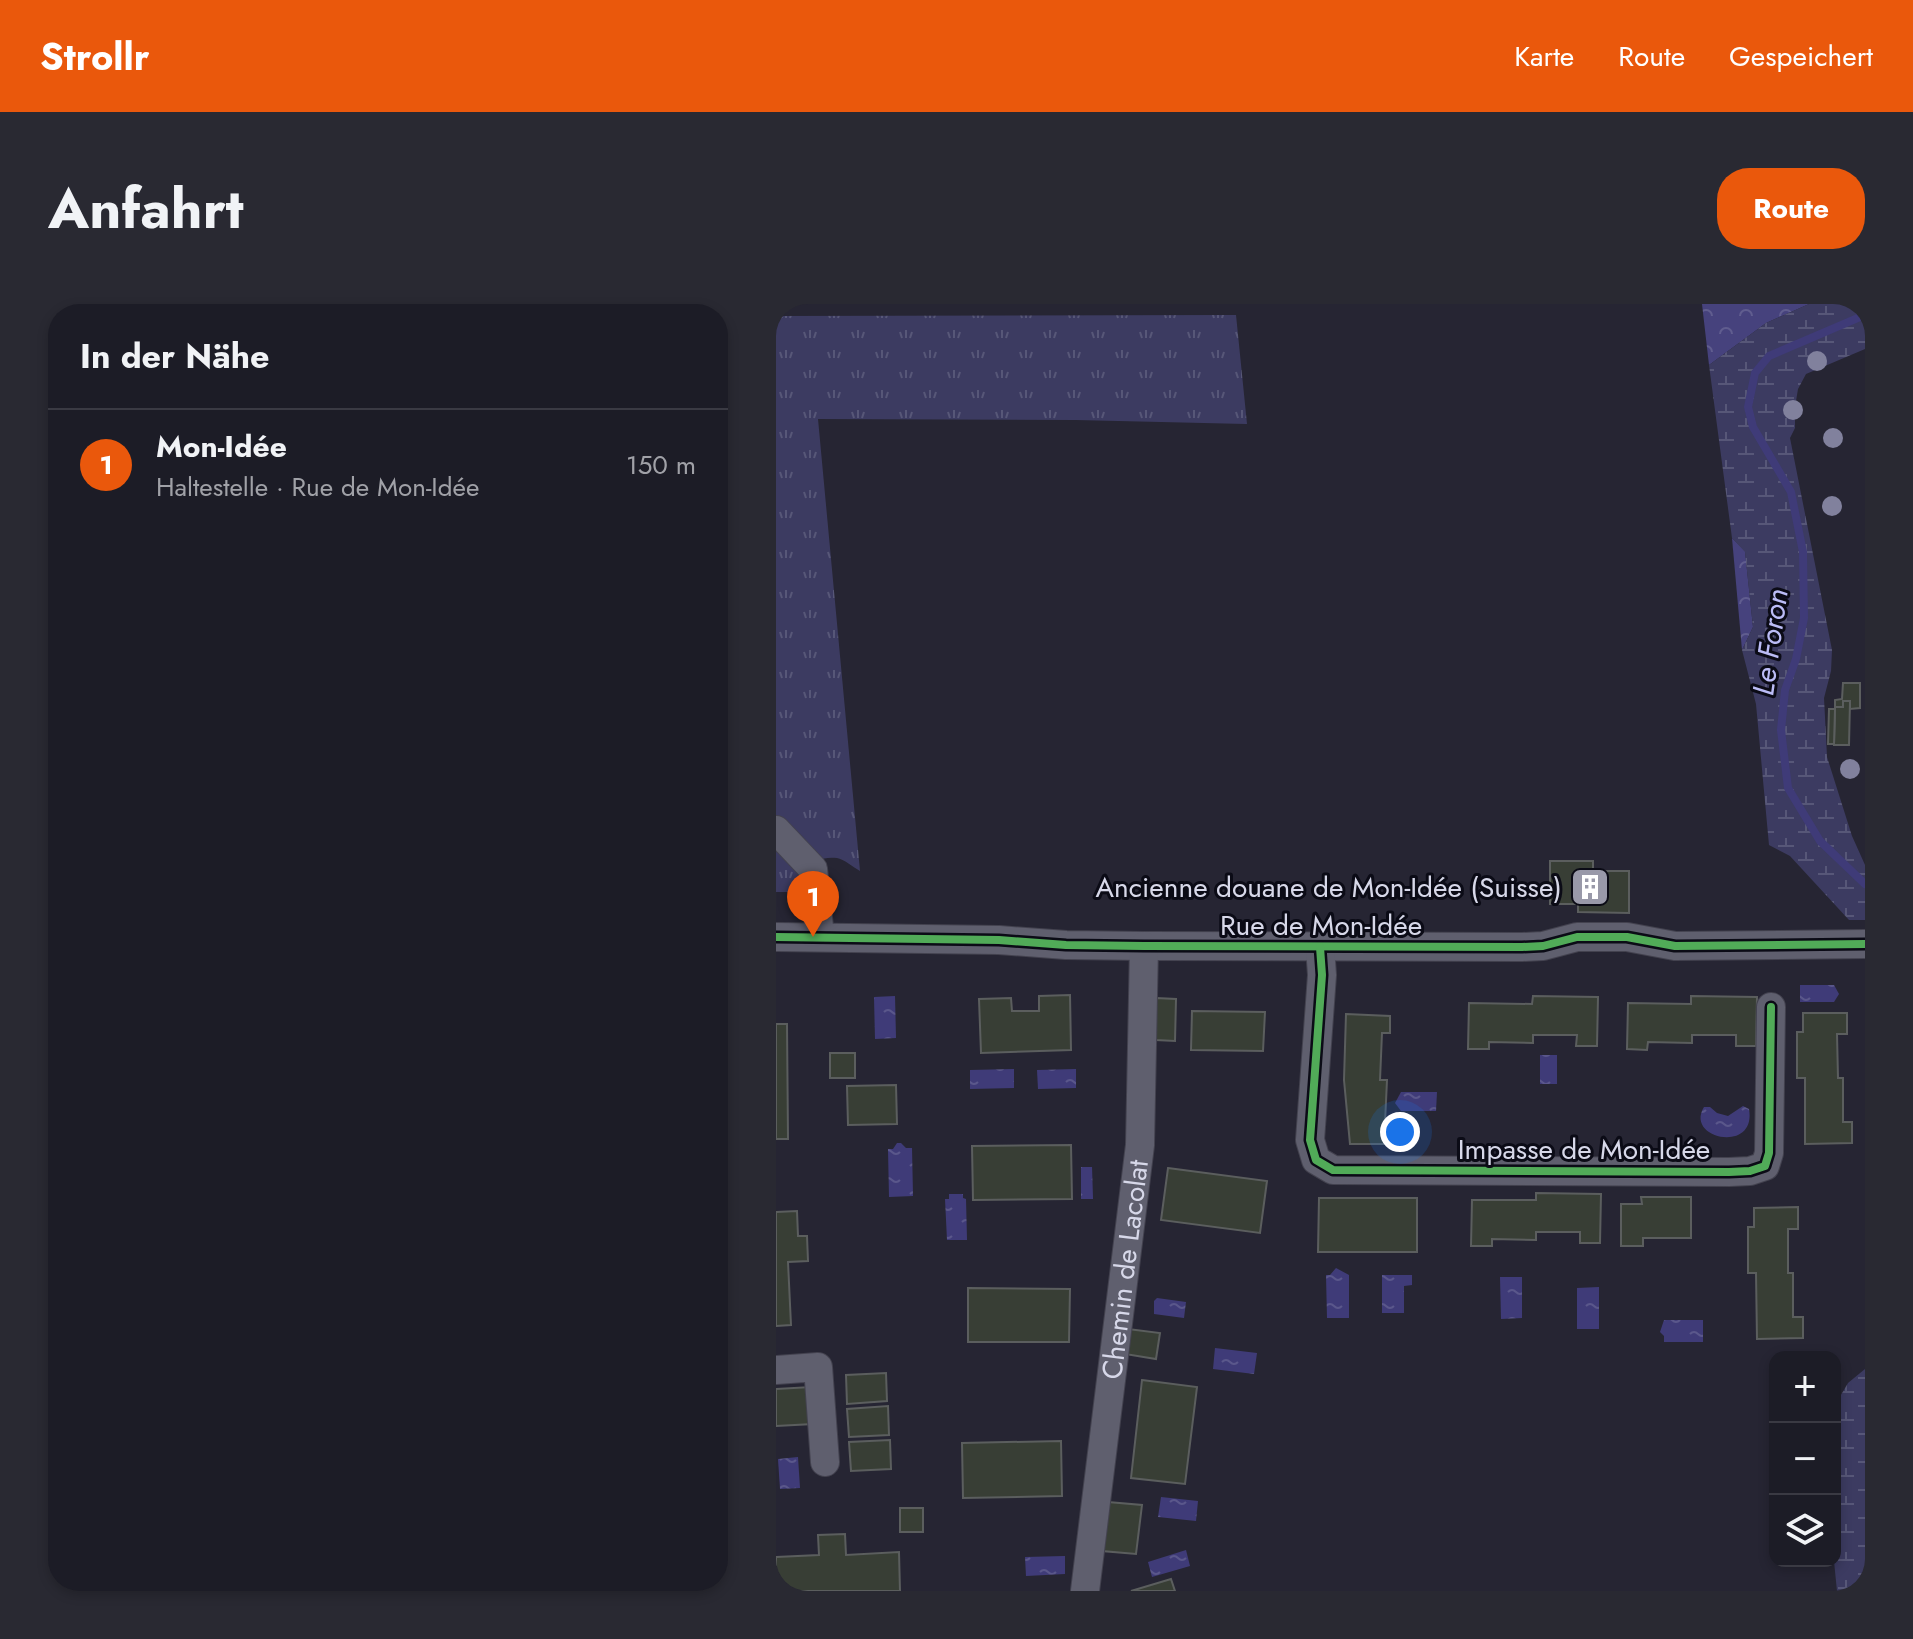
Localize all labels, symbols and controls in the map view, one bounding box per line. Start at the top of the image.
text: Strollr [40,29,149,84]
text: Karte [1514,36,1574,77]
text: Route [1618,36,1685,77]
text: Gespeichert [1729,36,1873,77]
text: Anfahrt [48,168,244,249]
button: Route [1717,168,1865,249]
text: In der Nähe [80,332,270,381]
text: Mon-Idée [156,425,287,468]
text: 1 [99,446,113,484]
text: 150 m [626,446,696,484]
text: Haltestelle · Rue de Mon-Idée [156,468,479,506]
water label: Le Foron [1741,586,1799,698]
building icon: Ancienne douane de Mon-Idée (Suisse) [1569,866,1611,908]
place label: Ancienne douane de Mon-Idée (Suisse) [1096,867,1562,908]
pin: 1 [787,871,839,937]
street label: Rue de Mon-Idée [1220,905,1422,946]
your location [1380,1112,1420,1152]
street label: Impasse de Mon-Idée [1458,1129,1710,1170]
street label: Chemin de Lacolat [1091,1157,1159,1381]
map controls [1769,1351,1841,1567]
button: + [1769,1351,1841,1423]
button: − [1769,1423,1841,1495]
button: layers [1769,1495,1841,1567]

